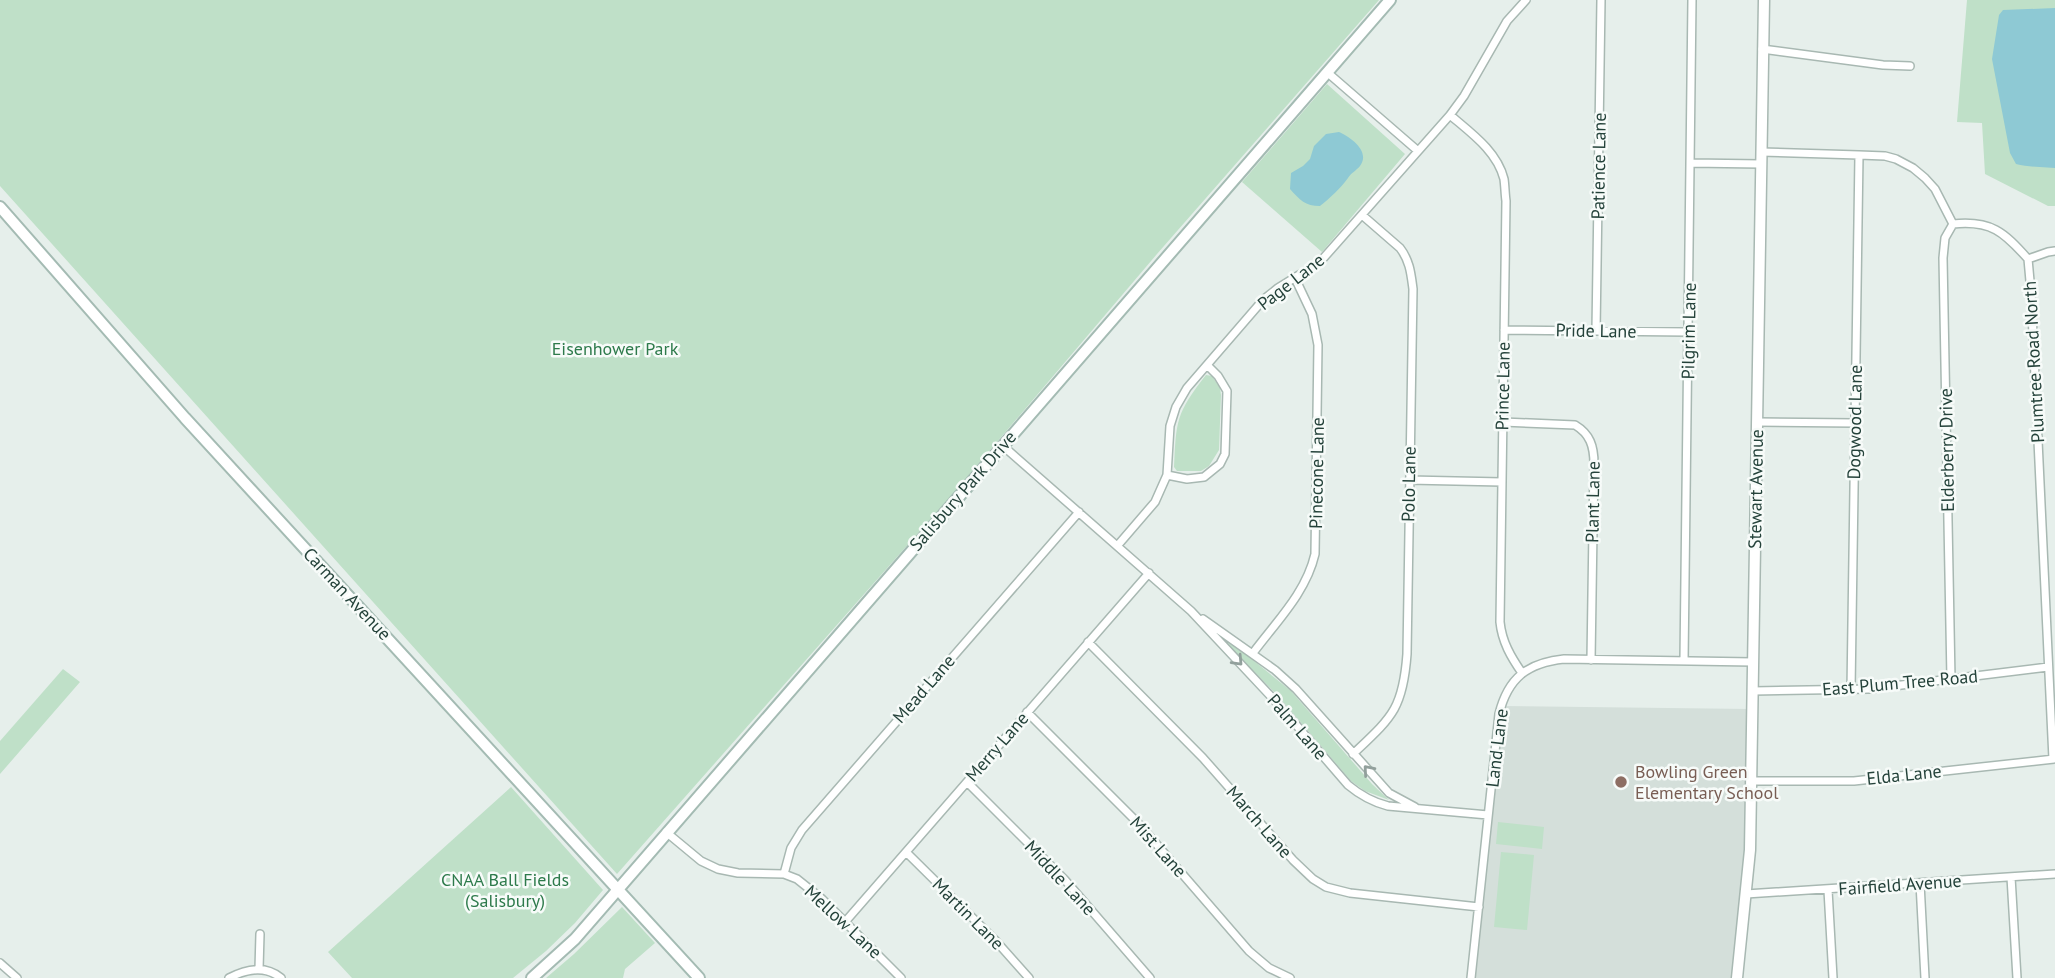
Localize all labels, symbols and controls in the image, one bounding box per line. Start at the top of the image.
street label: Patience Lane [1586,112,1611,220]
street label: Page Lane [1253,248,1329,315]
street label: Plumtree Road North [2018,281,2049,444]
street label: Pilgrim Lane [1676,282,1701,380]
street label: Pride Lane [1555,318,1637,343]
park label: Eisenhower Park [552,337,679,360]
street label: Prince Lane [1490,341,1515,431]
street label: Dogwood Lane [1842,364,1867,480]
street label: Elderberry Drive [1934,388,1959,512]
street label: Pinecone Lane [1304,417,1329,529]
street label: Salisbury Park Drive [904,426,1021,556]
street label: Stewart Avenue [1743,429,1768,549]
street label: Polo Lane [1396,446,1421,522]
street label: Plant Lane [1580,461,1605,543]
street label: Carman Avenue [298,542,396,645]
street label: Mead Lane [887,650,960,728]
one-way arrow [1229,653,1242,666]
street label: East Plum Tree Road [1821,664,1979,701]
street label: Palm Lane [1262,689,1332,764]
street label: Merry Lane [960,707,1033,786]
street label: Land Lane [1480,707,1513,789]
street label: Elda Lane [1865,759,1943,790]
place label: Bowling Green Elementary School [1635,760,1779,804]
one-way arrow [1364,765,1376,778]
marker: Bowling Green Elementary School [1613,774,1629,790]
street label: March Lane [1222,781,1297,863]
street label: Mist Lane [1125,811,1192,882]
street label: Middle Lane [1020,835,1101,920]
park label: CNAA Ball Fields (Salisbury) [441,868,569,912]
street label: Fairfield Avenue [1838,869,1962,900]
street label: Martin Lane [928,873,1009,954]
street label: Mellow Lane [800,880,887,963]

